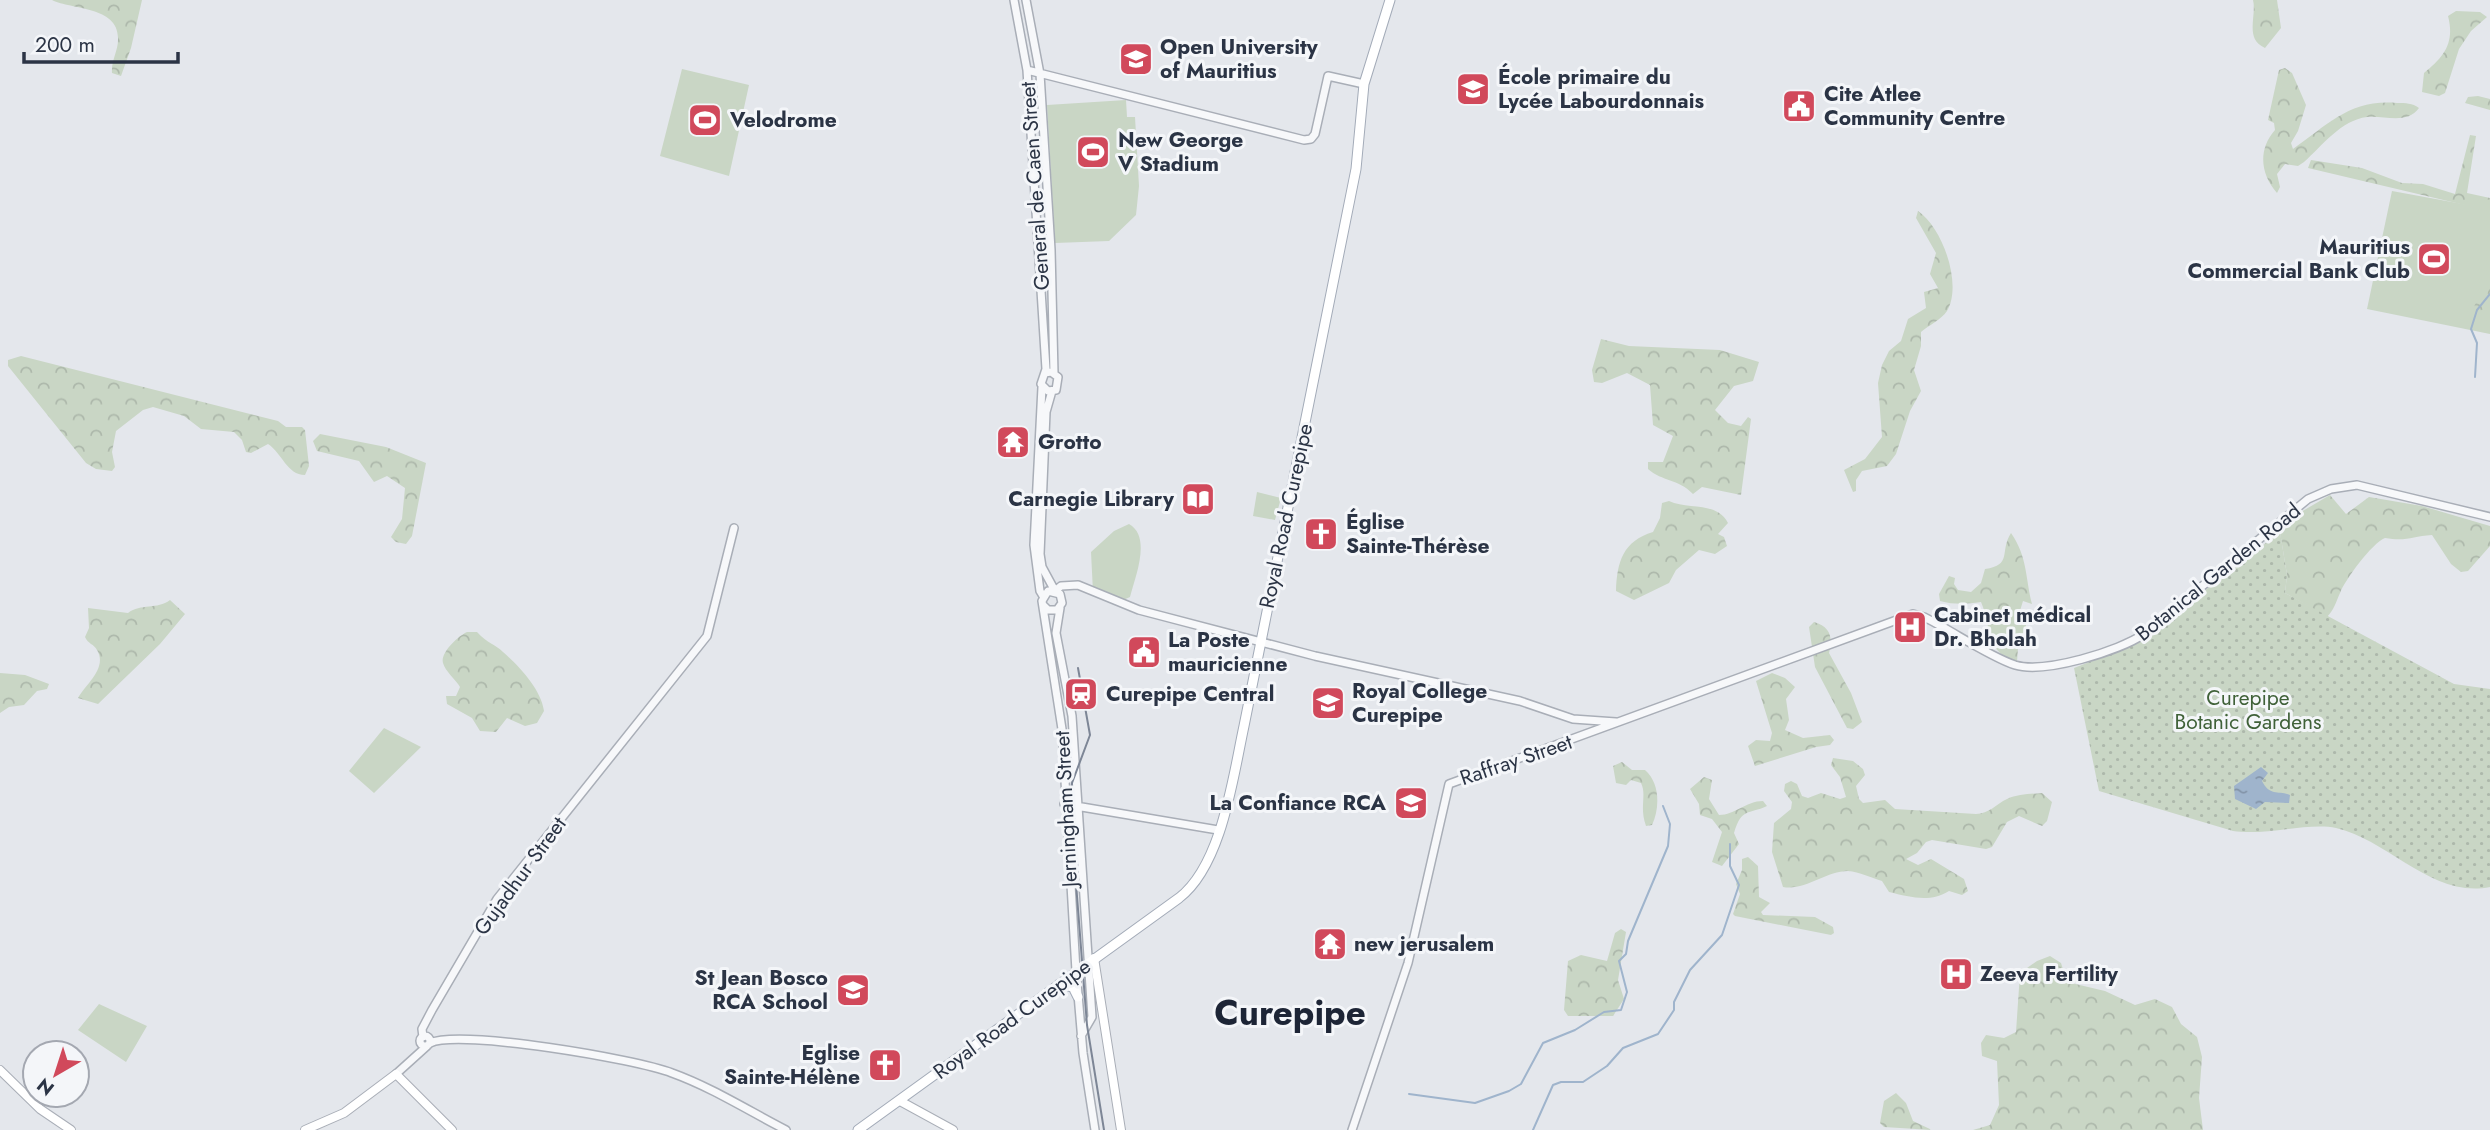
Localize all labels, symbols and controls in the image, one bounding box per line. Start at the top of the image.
scale bar [24,21,178,65]
text: 200 m [35,30,95,60]
place label: Open University of Mauritius [1160,32,1319,86]
school or university icon: Open University of Mauritius [1117,40,1155,78]
place label: École primaire du Lycée Labourdonnais [1498,62,1704,116]
school or university icon: École primaire du Lycée Labourdonnais [1454,70,1492,108]
place label: Cite Atlee Community Centre [1824,79,2005,133]
street label: General de Caen Street [1013,81,1057,291]
public building icon: Cite Atlee Community Centre [1780,87,1818,125]
sports icon: Velodrome [686,101,724,139]
place label: Velodrome [729,105,837,135]
place label: New George V Stadium [1117,125,1243,179]
sports icon: New George V Stadium [1074,133,1112,171]
place label: Mauritius Commercial Bank Club [2187,232,2410,286]
sports icon: Mauritius Commercial Bank Club [2415,240,2453,278]
street label: Royal Road Curepipe [1252,421,1320,611]
temple icon: Grotto [994,423,1032,461]
place label: Grotto [1038,427,1102,457]
library icon: Carnegie Library [1179,480,1217,518]
place label: Carnegie Library [1008,484,1175,514]
street label: Botanical Garden Road [2129,496,2307,648]
place label: Église Sainte-Thérèse [1346,507,1489,561]
church icon: Église Sainte-Thérèse [1302,515,1340,553]
place label: Cabinet médical Dr. Bholah [1934,600,2091,654]
hospital icon: Cabinet médical Dr. Bholah [1891,608,1929,646]
place label: La Poste mauricienne [1168,625,1287,679]
public building icon: La Poste mauricienne [1125,633,1163,671]
station icon: Curepipe Central [1062,675,1100,713]
place label: Royal College Curepipe [1352,676,1487,730]
place label: Curepipe Central [1106,679,1274,709]
park label: Curepipe Botanic Gardens [2175,683,2322,737]
school or university icon: Royal College Curepipe [1309,684,1347,722]
street label: Raffray Street [1456,727,1576,793]
street label: Jerningham Street [1047,730,1085,891]
school or university icon: La Confiance RCA [1392,784,1430,822]
place label: La Confiance RCA [1210,788,1387,818]
street label: Gujadhur Street [467,810,573,942]
temple icon: new jerusalem [1311,925,1349,963]
place label: new jerusalem [1354,929,1494,959]
street label: Royal Road Curepipe [927,951,1097,1086]
hospital icon: Zeeva Fertility [1937,955,1975,993]
place label: Zeeva Fertility [1980,959,2119,989]
place label: St Jean Bosco RCA School [695,963,828,1017]
school or university icon: St Jean Bosco RCA School [834,971,872,1009]
district label: Curepipe [1214,988,1366,1038]
place label: Eglise Sainte-Hélène [724,1038,860,1092]
north arrow [21,1039,91,1109]
church icon: Eglise Sainte-Hélène [866,1046,904,1084]
text: N [31,1072,60,1102]

